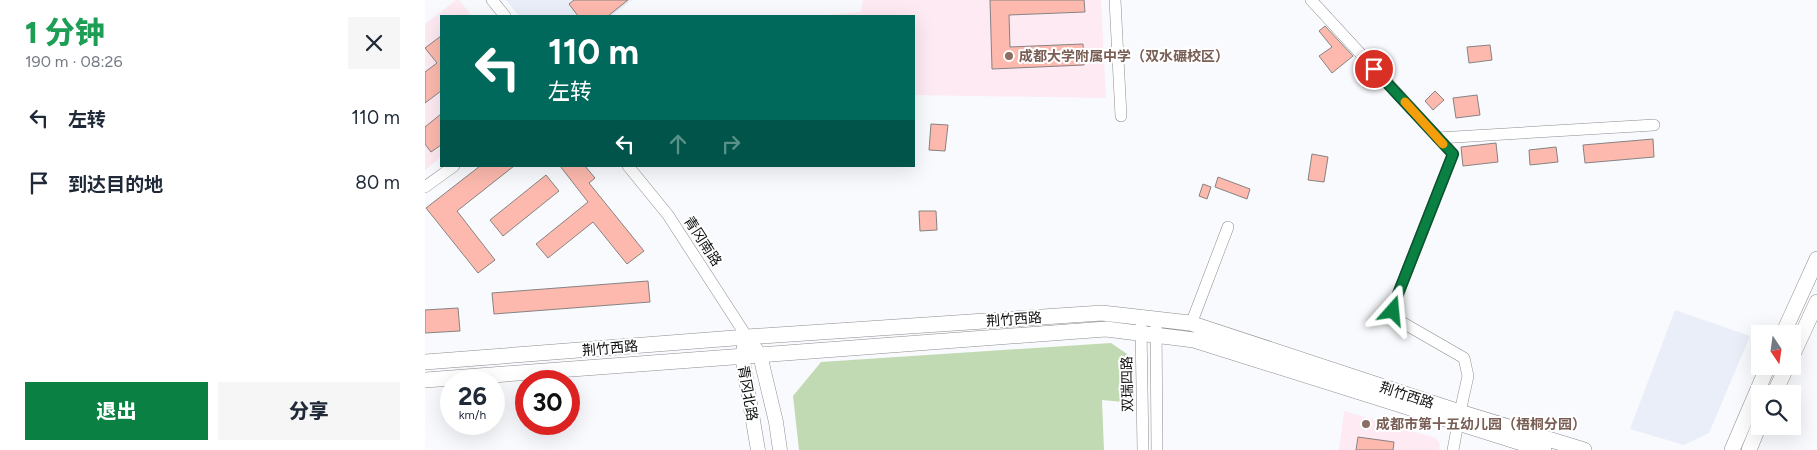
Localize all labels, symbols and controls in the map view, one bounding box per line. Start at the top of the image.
text: 1 分钟 [25,14,105,51]
button: close [348,17,400,69]
text: 110 m [548,31,639,73]
icon: left [465,35,530,100]
place label: 成都大学附属中学（双水碾校区） [1019,48,1229,65]
pin [1353,48,1395,90]
marker: 成都大学附属中学（双水碾校区） [1003,50,1015,62]
text: 190 m · 08:26 [25,52,123,71]
icon: arrive [1360,55,1388,83]
text: 左转 [548,78,592,105]
icon: left [25,104,53,132]
text: 110 m [351,106,400,129]
text: 左转 [68,108,106,131]
icon: left [611,130,639,158]
icon: ahead [664,130,692,158]
icon: right [717,130,745,158]
icon: arrive [25,169,53,197]
text: 80 m [355,171,400,194]
text: 到达目的地 [68,173,163,196]
street label: 青冈南路 [680,213,725,269]
position arrow [1366,284,1418,336]
street label: 荆竹西路 [986,309,1043,330]
north arrow [1751,325,1801,375]
map controls [1751,325,1801,435]
street label: 荆竹西路 [581,338,639,359]
street label: 双瑞四路 [1119,356,1136,412]
street label: 青冈北路 [734,364,761,422]
speed limit sign: 30 [515,370,580,435]
street label: 荆竹西路 [1378,379,1436,412]
text: 26 [458,381,487,411]
button: 退出 [25,382,208,440]
button: 分享 [218,382,400,440]
button: search [1751,385,1801,435]
text: km/h [459,408,486,422]
place label: 成都市第十五幼儿园（梧桐分园） [1376,416,1586,433]
marker: 成都市第十五幼儿园（梧桐分园） [1360,418,1372,430]

